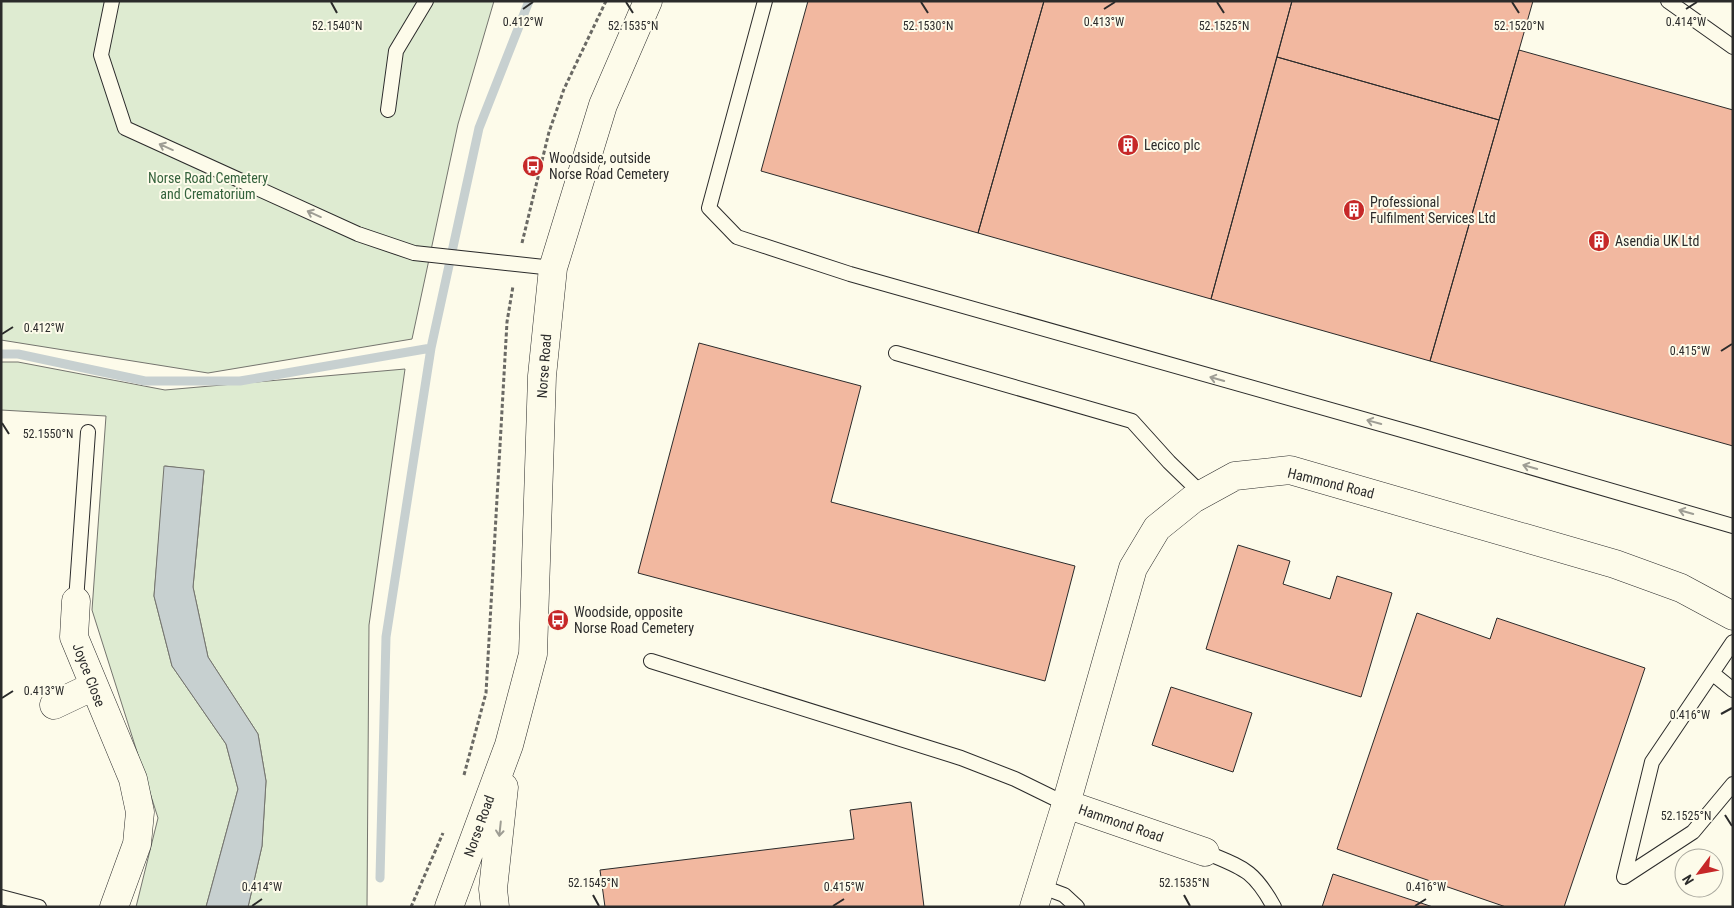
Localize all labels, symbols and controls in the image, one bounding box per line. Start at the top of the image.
text: 0.412°W [503,15,543,29]
text: 0.413°W [1084,15,1124,29]
text: 0.414°W [1666,15,1706,29]
text: 52.1540°N [312,19,362,33]
text: 52.1535°N [608,19,658,33]
text: 52.1530°N [903,19,953,33]
text: 52.1525°N [1199,19,1249,33]
text: 52.1520°N [1494,19,1544,33]
building icon: Lecico plc [1116,133,1140,157]
place label: Lecico plc [1144,137,1200,153]
one-way arrow [159,141,174,151]
place label: Woodside, outside Norse Road Cemetery [549,150,669,182]
bus stop icon: Woodside, outside Norse Road Cemetery [521,154,545,178]
park label: Norse Road Cemetery and Crematorium [148,170,268,202]
place label: Professional Fulfilment Services Ltd [1370,194,1496,226]
building icon: Professional Fulfilment Services Ltd [1342,198,1366,222]
one-way arrow [307,208,322,218]
building icon: Asendia UK Ltd [1587,229,1611,253]
place label: Asendia UK Ltd [1615,233,1699,249]
text: 0.412°W [24,321,64,335]
street label: Norse Road [534,333,554,399]
text: 0.415°W [1670,344,1710,358]
one-way arrow [1210,373,1226,383]
one-way arrow [1366,417,1382,427]
text: 52.1550°N [23,427,73,441]
one-way arrow [1522,461,1538,471]
street label: Hammond Road [1286,465,1376,501]
one-way arrow [1678,507,1694,517]
place label: Woodside, opposite Norse Road Cemetery [574,604,694,636]
bus stop icon: Woodside, opposite Norse Road Cemetery [546,608,570,632]
street label: Joyce Close [70,641,109,709]
text: 0.413°W [24,684,64,698]
text: 0.416°W [1670,708,1710,722]
street label: Norse Road [460,793,498,859]
street label: Hammond Road [1077,801,1165,845]
text: 52.1525°N [1661,809,1711,823]
one-way arrow [495,820,505,836]
north arrow [1674,848,1724,898]
text: N [1679,872,1697,888]
text: 52.1545°N [568,876,618,890]
text: 52.1535°N [1159,876,1209,890]
text: 0.414°W [242,880,282,894]
text: 0.415°W [824,880,864,894]
text: 0.416°W [1406,880,1446,894]

